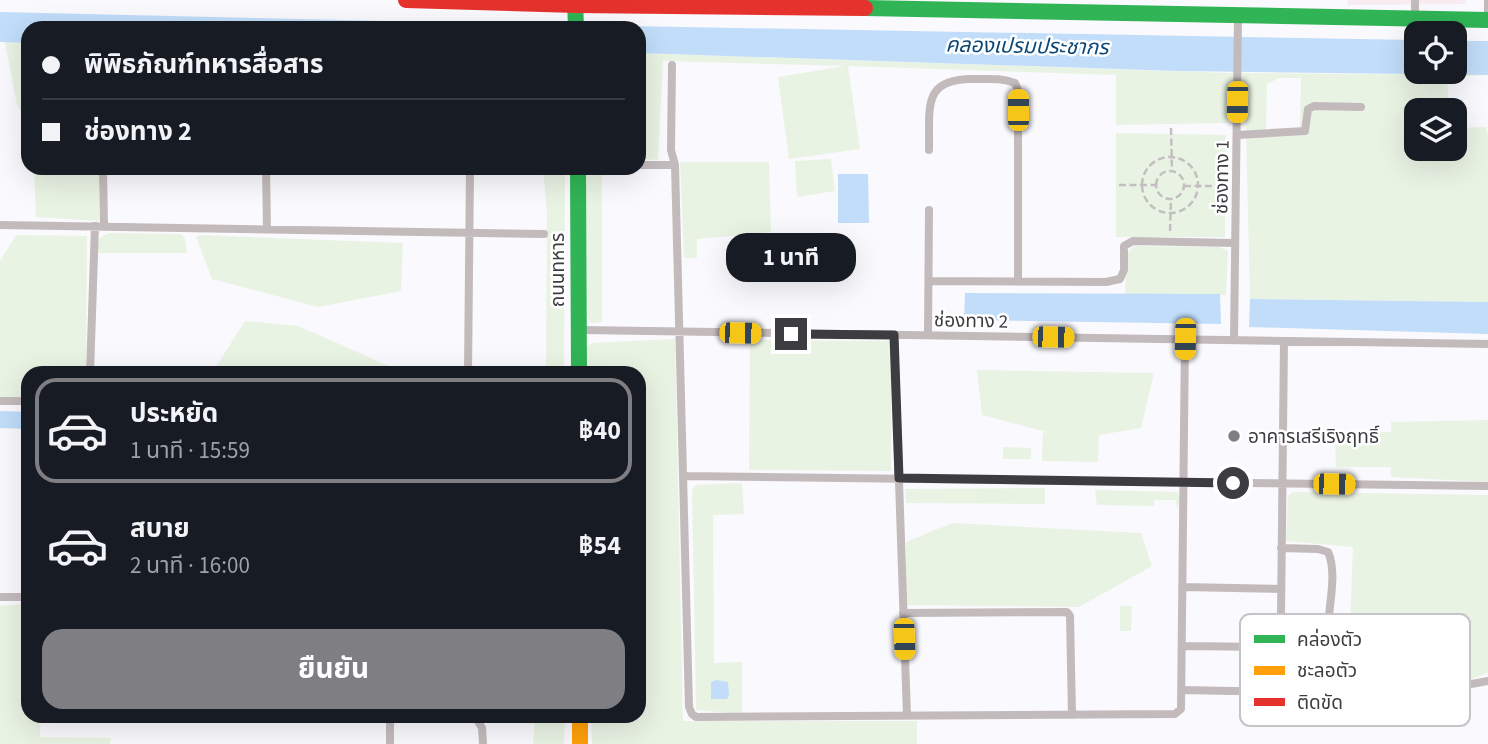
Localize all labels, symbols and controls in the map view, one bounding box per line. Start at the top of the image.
map controls [1404,21,1467,161]
button: locate [1404,21,1467,84]
water label: คลองเปรมประชากร [945,30,1110,62]
text: พิพิธภัณฑ์ทหารสื่อสาร [84,46,323,83]
car [1227,81,1248,123]
car [1008,89,1029,131]
button: layers [1404,98,1467,161]
text: ช่องทาง 2 [84,113,192,150]
street label: ช่องทาง 1 [1208,140,1237,214]
callout: 1 นาที [726,232,856,282]
street label: ถนนทหาร [545,233,572,307]
text: 1 นาที [763,241,819,274]
street label: ช่องทาง 2 [934,307,1008,336]
route end [775,318,807,350]
car [1175,318,1196,360]
car [719,322,762,344]
car [1032,326,1075,348]
text: ประหยัด [130,395,218,432]
icon: car [46,399,109,462]
text: ฿40 [578,412,621,449]
place label: อาคารเสรีเริงฤทธิ์ [1248,424,1379,451]
marker: อาคารเสรีเริงฤทธิ์ [1226,428,1242,444]
text: 1 นาที · 15:59 [130,434,250,467]
route start [1217,467,1249,499]
car [1313,473,1356,495]
text: สบาย [130,510,190,547]
icon: car [46,514,109,577]
text: ฿54 [578,527,621,564]
text: 2 นาที · 16:00 [130,549,250,582]
legend [1240,614,1470,726]
car [893,618,916,660]
text: คล่องตัว [1297,627,1362,654]
button: ยืนยัน [42,629,625,709]
text: ชะลอตัว [1297,658,1357,685]
text: ติดขัด [1297,690,1343,717]

